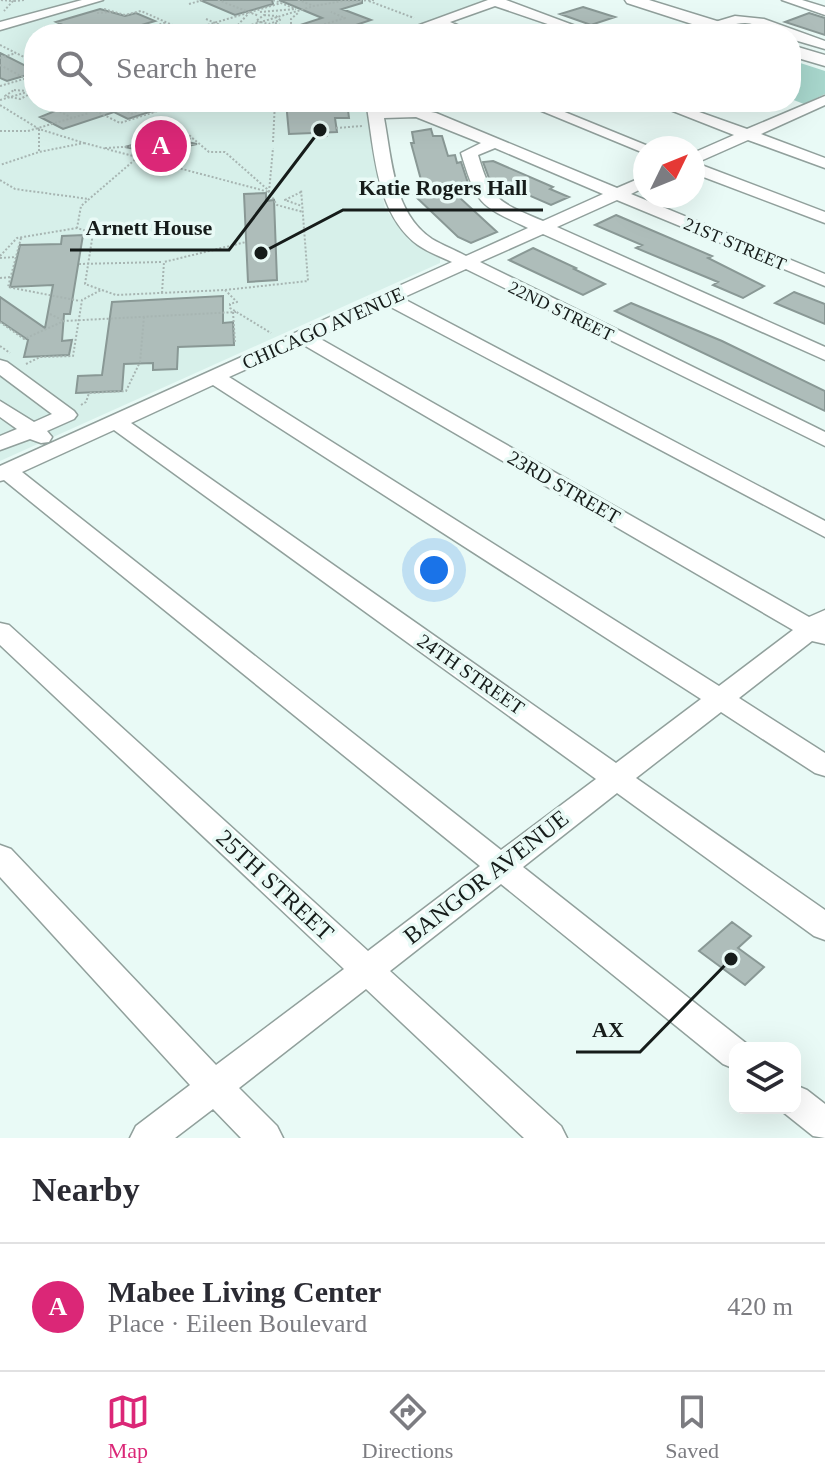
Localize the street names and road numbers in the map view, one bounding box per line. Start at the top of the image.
street label: 21ST STREET [681,213,789,275]
street label: 22ND STREET [505,277,617,345]
street label: CHICAGO AVENUE [239,282,407,374]
street label: 23RD STREET [504,446,624,528]
street label: 24TH STREET [413,629,529,719]
street label: BANGOR AVENUE [399,805,573,949]
street label: 25TH STREET [211,824,339,946]

